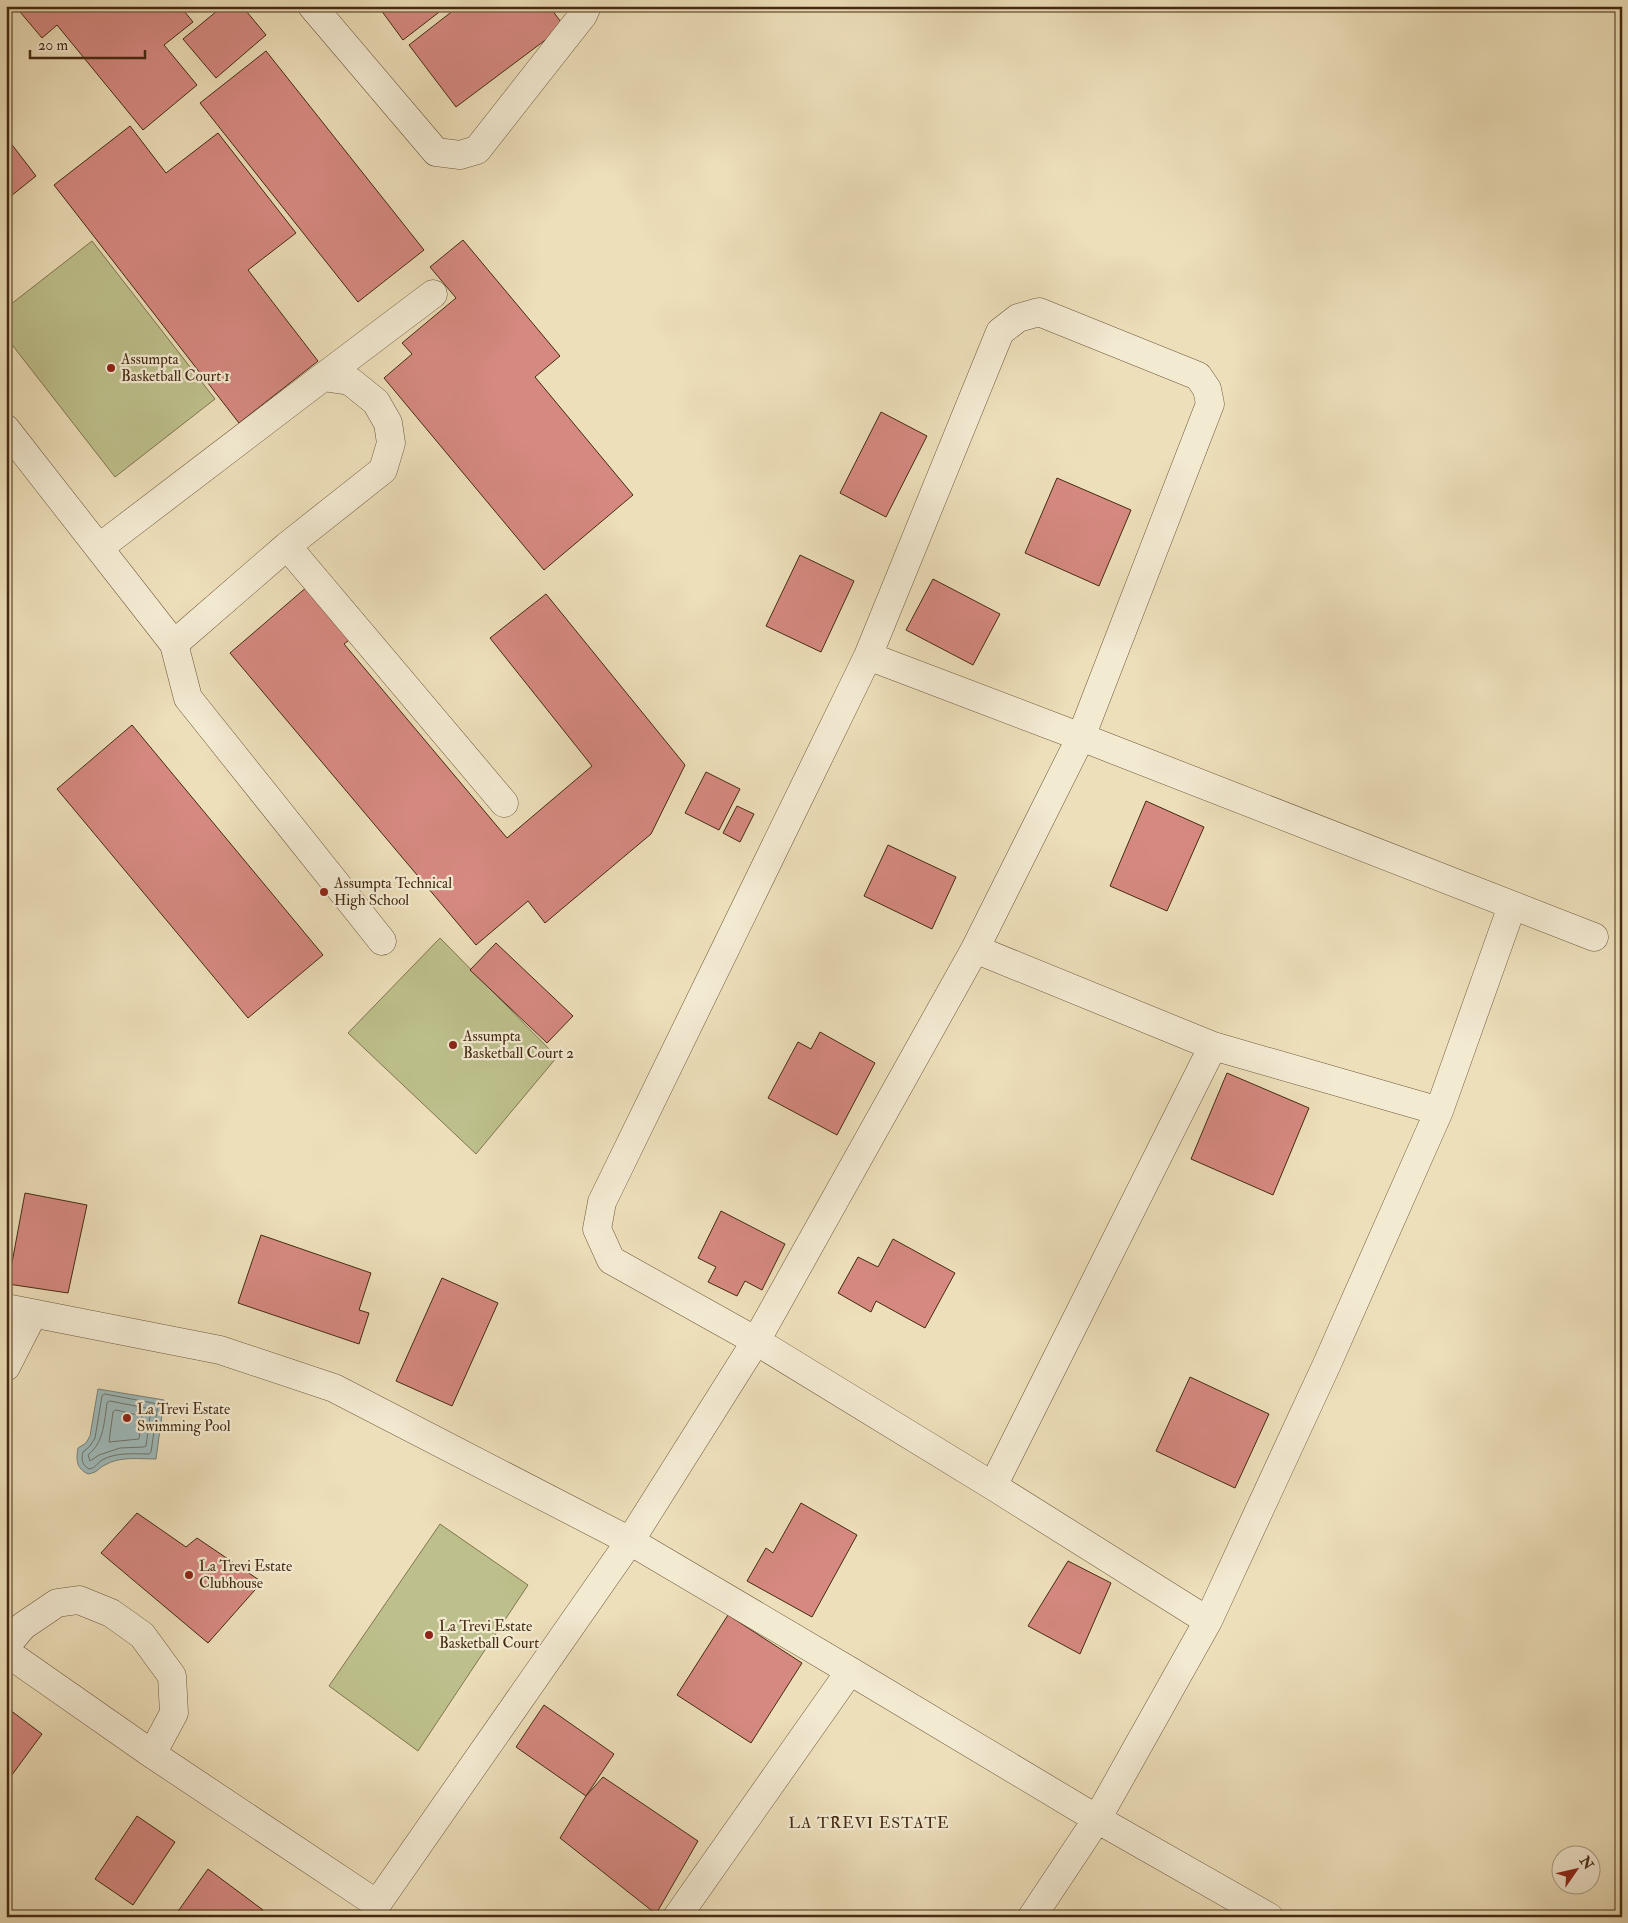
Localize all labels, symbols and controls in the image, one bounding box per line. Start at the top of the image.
scale bar [30,28,145,60]
text: 20 m [38,36,68,55]
place label: Assumpta Basketball Court 1 [120,350,230,386]
marker: Assumpta Basketball Court 1 [105,362,117,374]
place label: Assumpta Technical High School [333,874,452,910]
marker: Assumpta Technical High School [318,886,330,898]
place label: Assumpta Basketball Court 2 [462,1027,574,1063]
marker: Assumpta Basketball Court 2 [447,1039,459,1051]
place label: La Trevi Estate Swimming Pool [137,1400,231,1436]
marker: La Trevi Estate Swimming Pool [121,1412,133,1424]
place label: La Trevi Estate Clubhouse [199,1557,292,1593]
marker: La Trevi Estate Clubhouse [183,1569,195,1581]
place label: La Trevi Estate Basketball Court [439,1617,539,1653]
marker: La Trevi Estate Basketball Court [423,1629,435,1641]
district label: LA TREVI ESTATE [788,1813,950,1833]
north arrow [1550,1846,1600,1896]
text: N [1575,1852,1597,1873]

